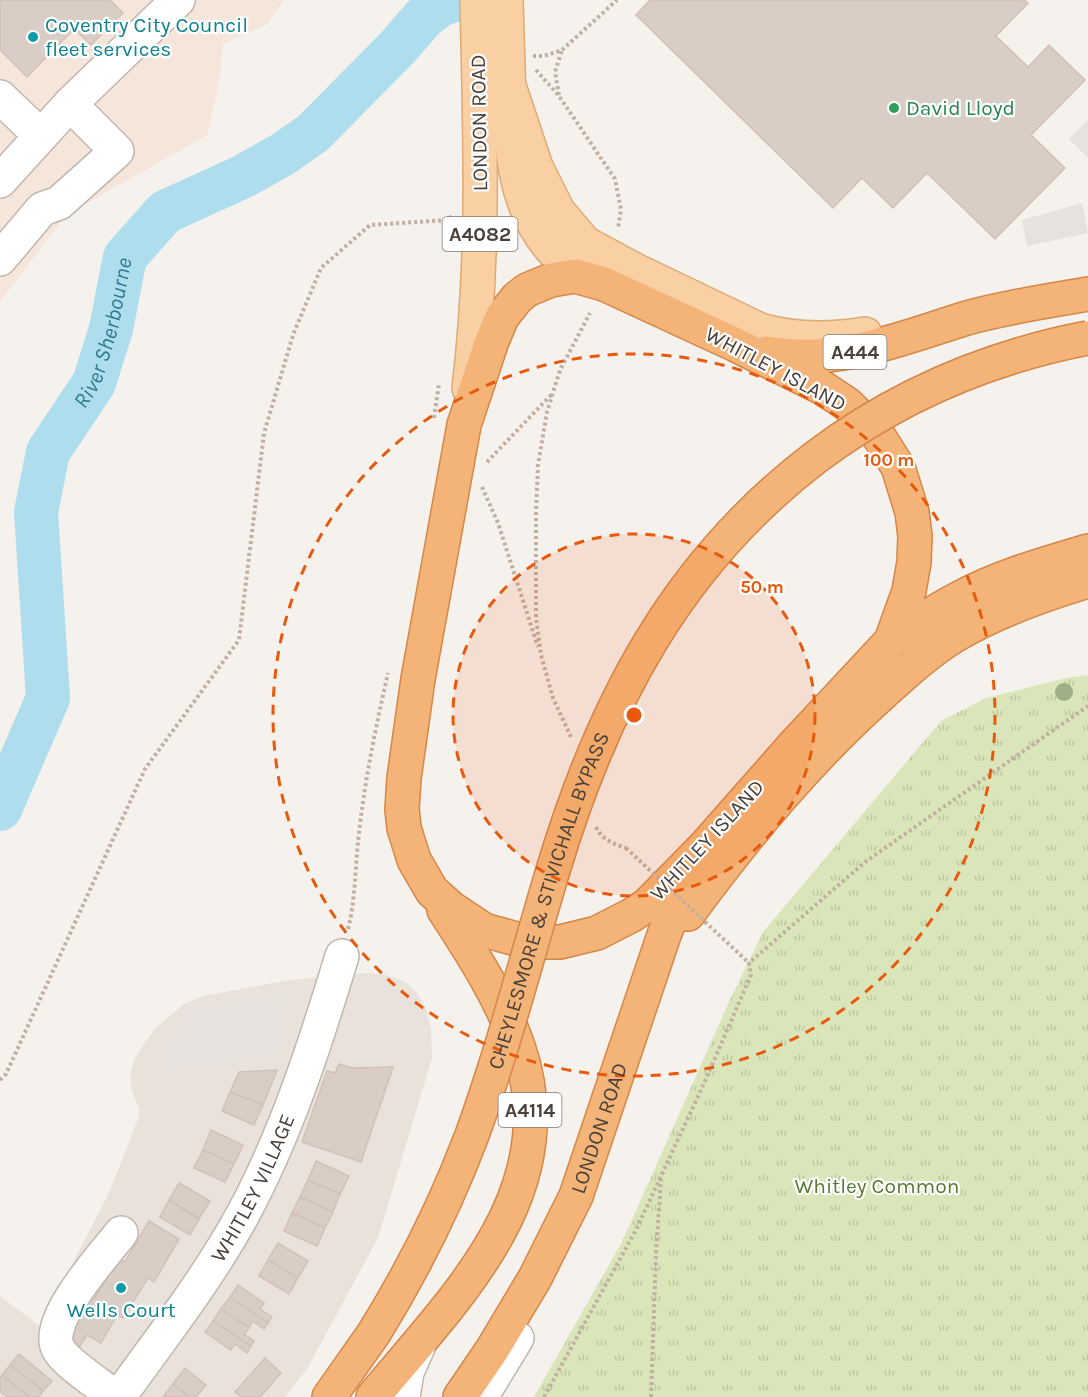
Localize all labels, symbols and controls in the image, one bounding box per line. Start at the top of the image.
place label: Coventry City Council fleet services [45,13,248,61]
marker: Coventry City Council fleet services [26,30,40,44]
street label: LONDON ROAD [466,54,492,192]
place label: David Lloyd [906,96,1015,120]
marker: David Lloyd [887,101,901,115]
road number: A4082 [442,217,518,251]
water label: River Sherbourne [68,256,138,413]
street label: WHITLEY ISLAND [701,322,851,416]
road number: A444 [824,335,886,369]
text: 100 m [864,449,914,471]
text: 50 m [740,576,784,598]
centre of rings [624,705,644,725]
street label: CHEYLESMORE & STIVICHALL BYPASS [483,728,614,1072]
street label: WHITLEY ISLAND [645,775,769,905]
street label: LONDON ROAD [566,1059,632,1197]
road number: A4114 [498,1093,562,1127]
street label: WHITLEY VILLAGE [206,1111,300,1266]
park label: Whitley Common [795,1174,959,1198]
marker: Wells Court [114,1281,128,1295]
place label: Wells Court [66,1298,176,1322]

